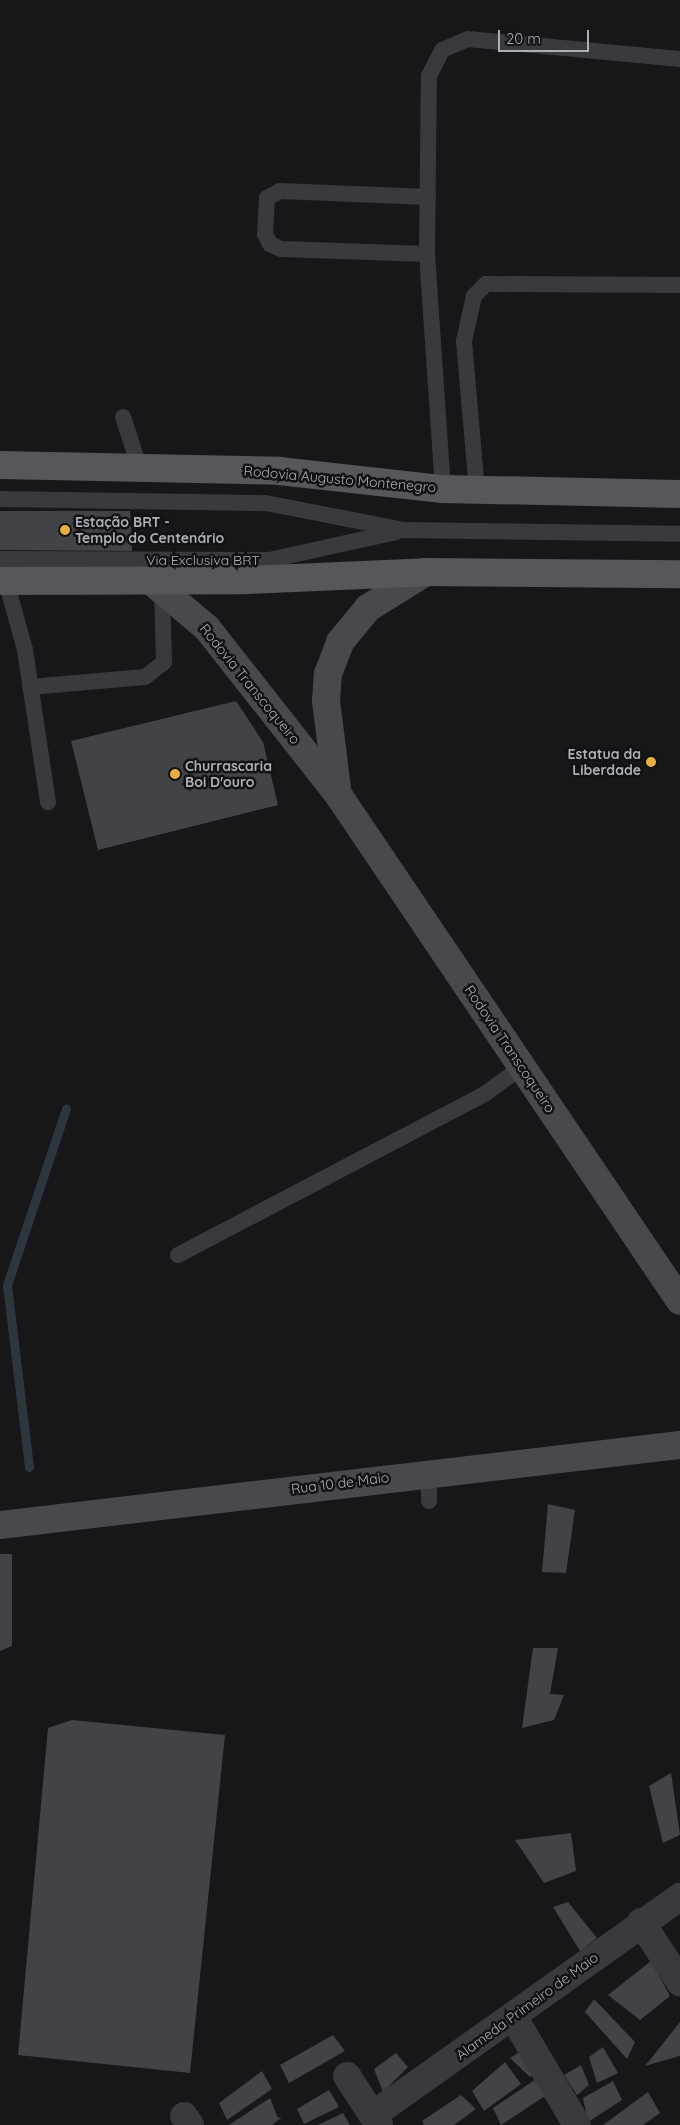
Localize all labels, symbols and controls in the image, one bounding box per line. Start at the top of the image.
scale bar [500,20,591,52]
text: 20 m [506,29,541,48]
street label: Rodovia Augusto Montenegro [243,462,437,496]
place label: Estação BRT - Templo do Centenário [75,514,224,546]
marker: Estação BRT - Templo do Centenário [59,524,71,536]
street label: Via Exclusiva BRT [146,552,260,568]
street label: Rodovia Transcoqueiro [196,620,304,748]
place label: Estatua da Liberdade [567,746,641,779]
marker: Estatua da Liberdade [645,756,657,768]
place label: Churrascaria Boi D'ouro [185,758,272,790]
marker: Churrascaria Boi D'ouro [169,768,181,780]
street label: Rodovia Transcoqueiro [461,982,559,1116]
street label: Rua 10 de Maio [290,1469,390,1497]
street label: Alameda Primeiro de Maio [453,1949,601,2063]

